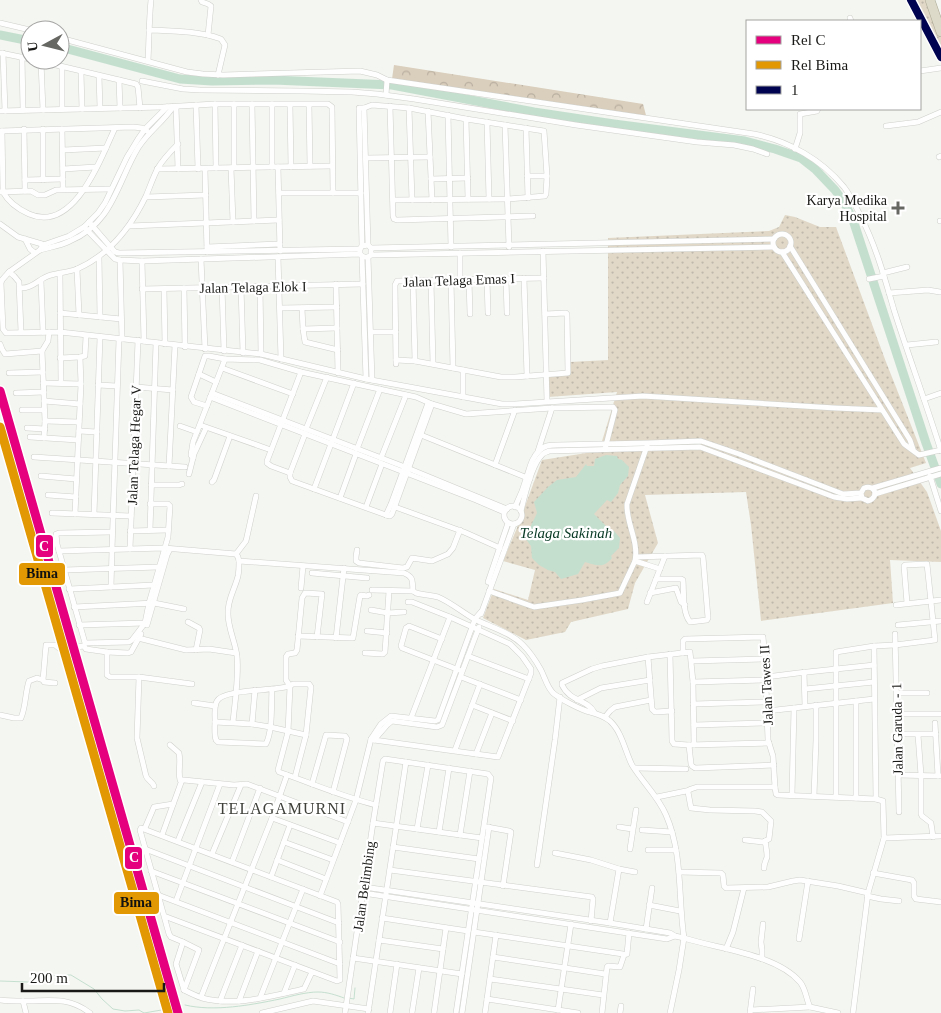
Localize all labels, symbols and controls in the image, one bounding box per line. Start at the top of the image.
north arrow [20,20,70,70]
legend [746,20,921,110]
text: Rel C [791,32,826,48]
text: U [25,41,41,52]
text: Rel Bima [791,57,848,73]
text: 1 [791,82,799,98]
place label: Karya Medika Hospital [807,193,888,224]
marker: Karya Medika Hospital [891,201,905,215]
street label: Jalan Telaga Emas I [403,271,516,290]
street label: Jalan Telaga Elok I [199,279,307,296]
street label: Jalan Telaga Hegar V [125,385,144,505]
water label: Telaga Sakinah [520,525,612,541]
line badge: C [35,534,54,558]
text: C [39,539,49,554]
line badge: Bima [18,562,66,586]
text: Bima [26,566,58,581]
street label: Jalan Tawes II [757,644,776,726]
street label: Jalan Garuda - 1 [889,683,906,775]
district label: TELAGAMURNI [218,800,346,817]
street label: Jalan Belimbing [351,840,378,932]
line badge: C [124,846,143,870]
text: C [129,850,139,865]
line badge: Bima [113,891,160,915]
text: Bima [120,895,152,910]
scale bar [22,960,165,992]
text: 200 m [30,970,68,986]

